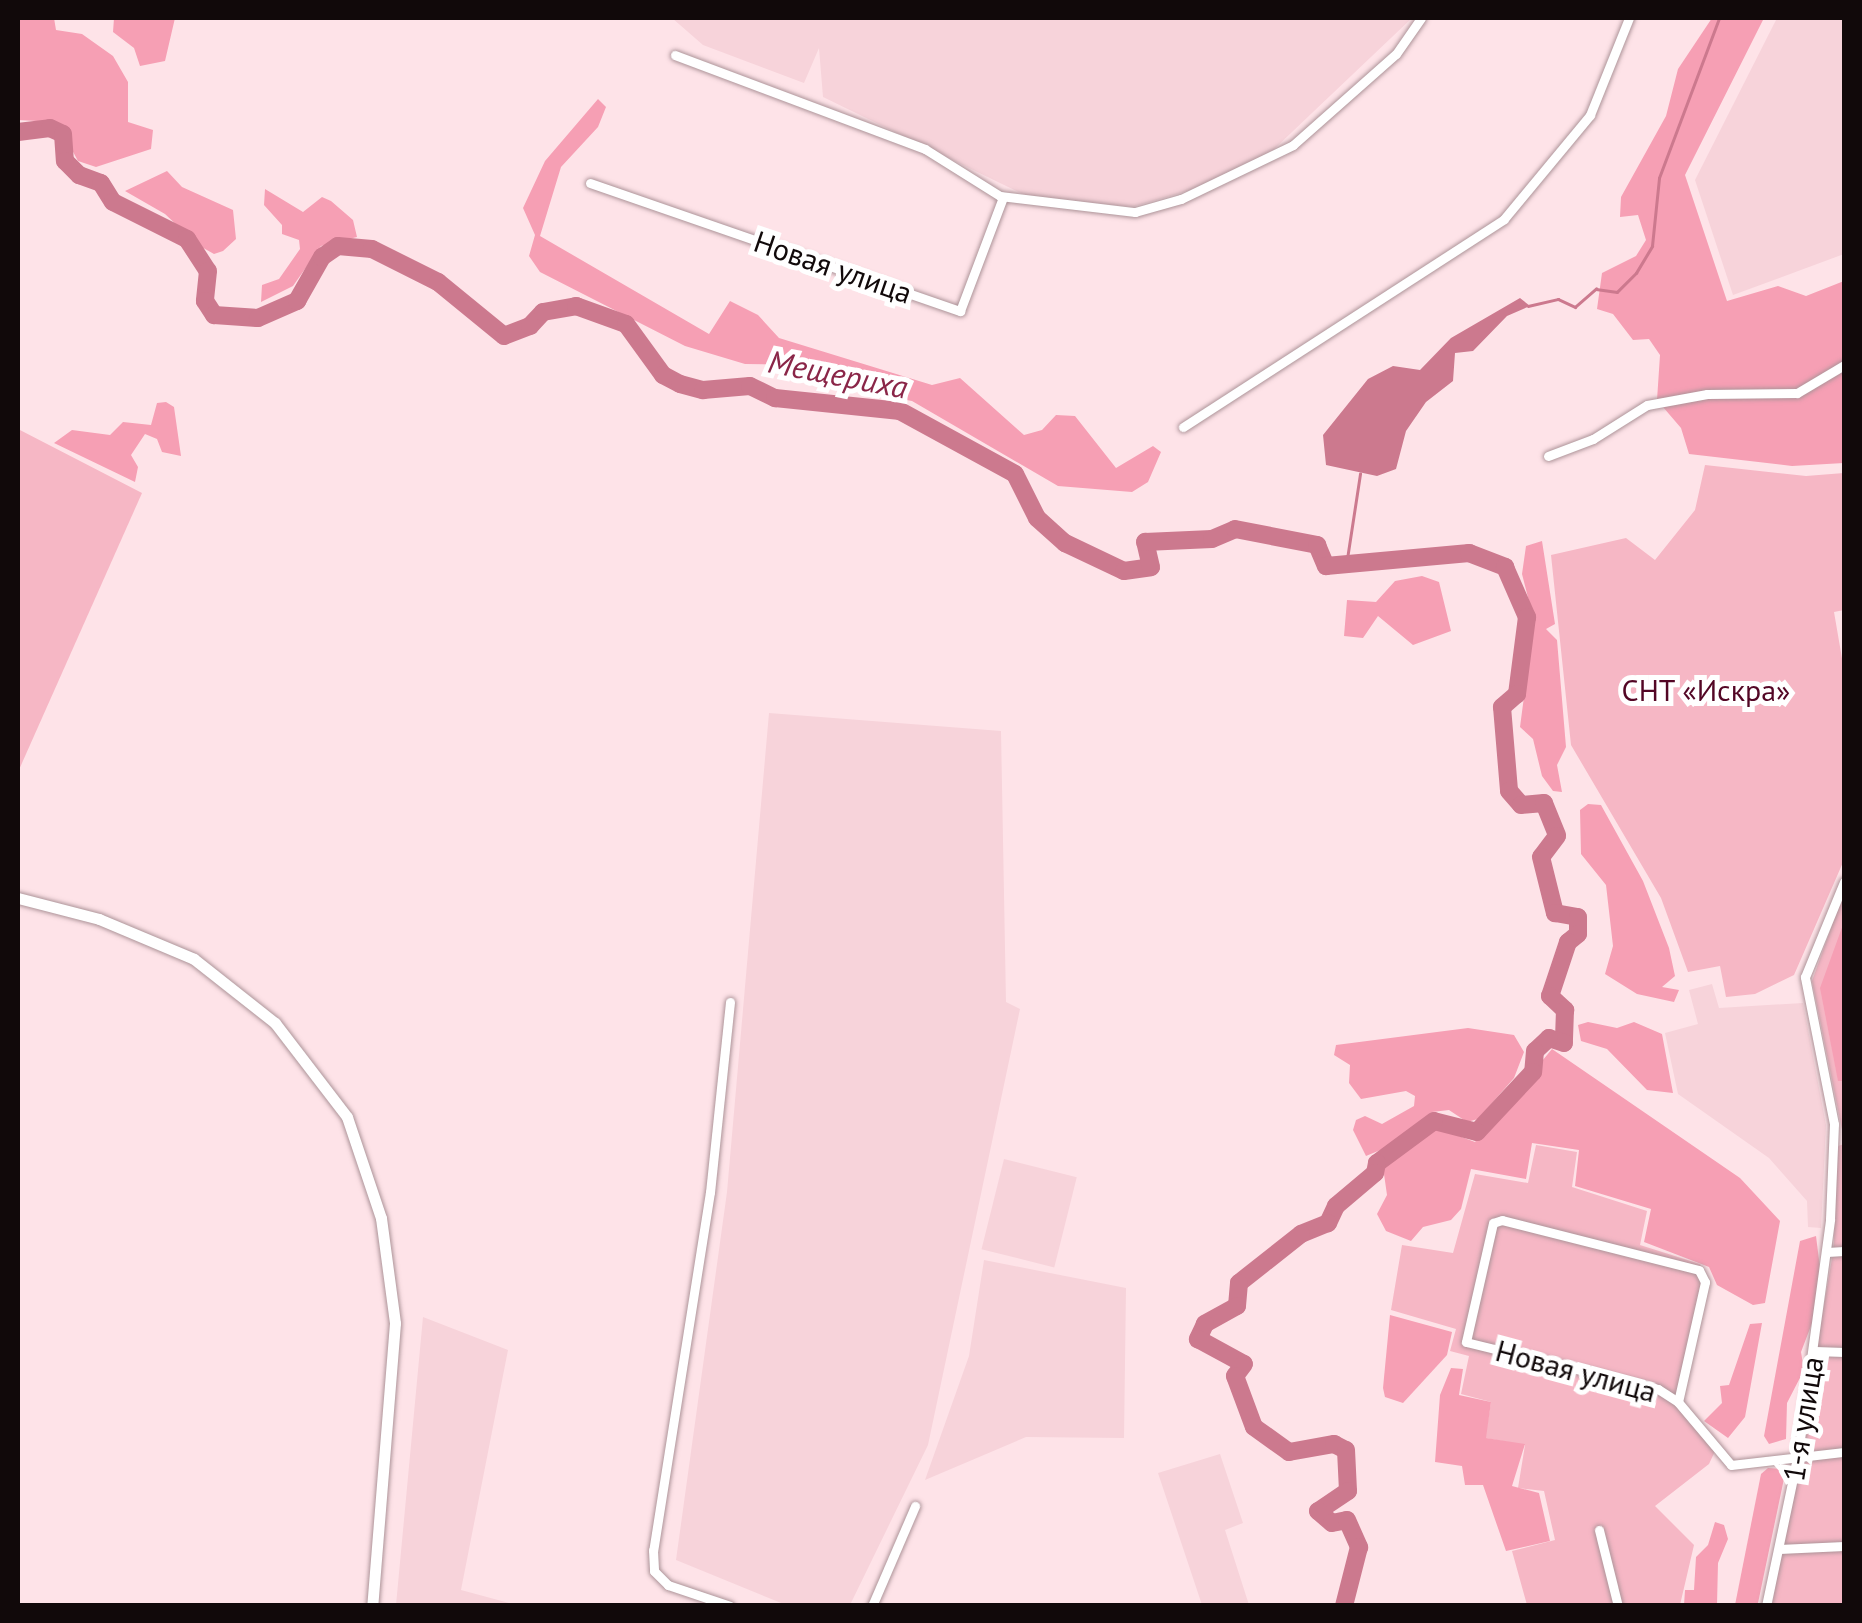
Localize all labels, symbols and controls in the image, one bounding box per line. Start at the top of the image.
street label: Новая улица [749,223,917,311]
water label: Мещериха [765,342,911,406]
park label: СНТ «Искра» [1621,672,1791,708]
street label: Новая улица [1492,1332,1660,1410]
street label: 1-я улица [1775,1354,1831,1484]

